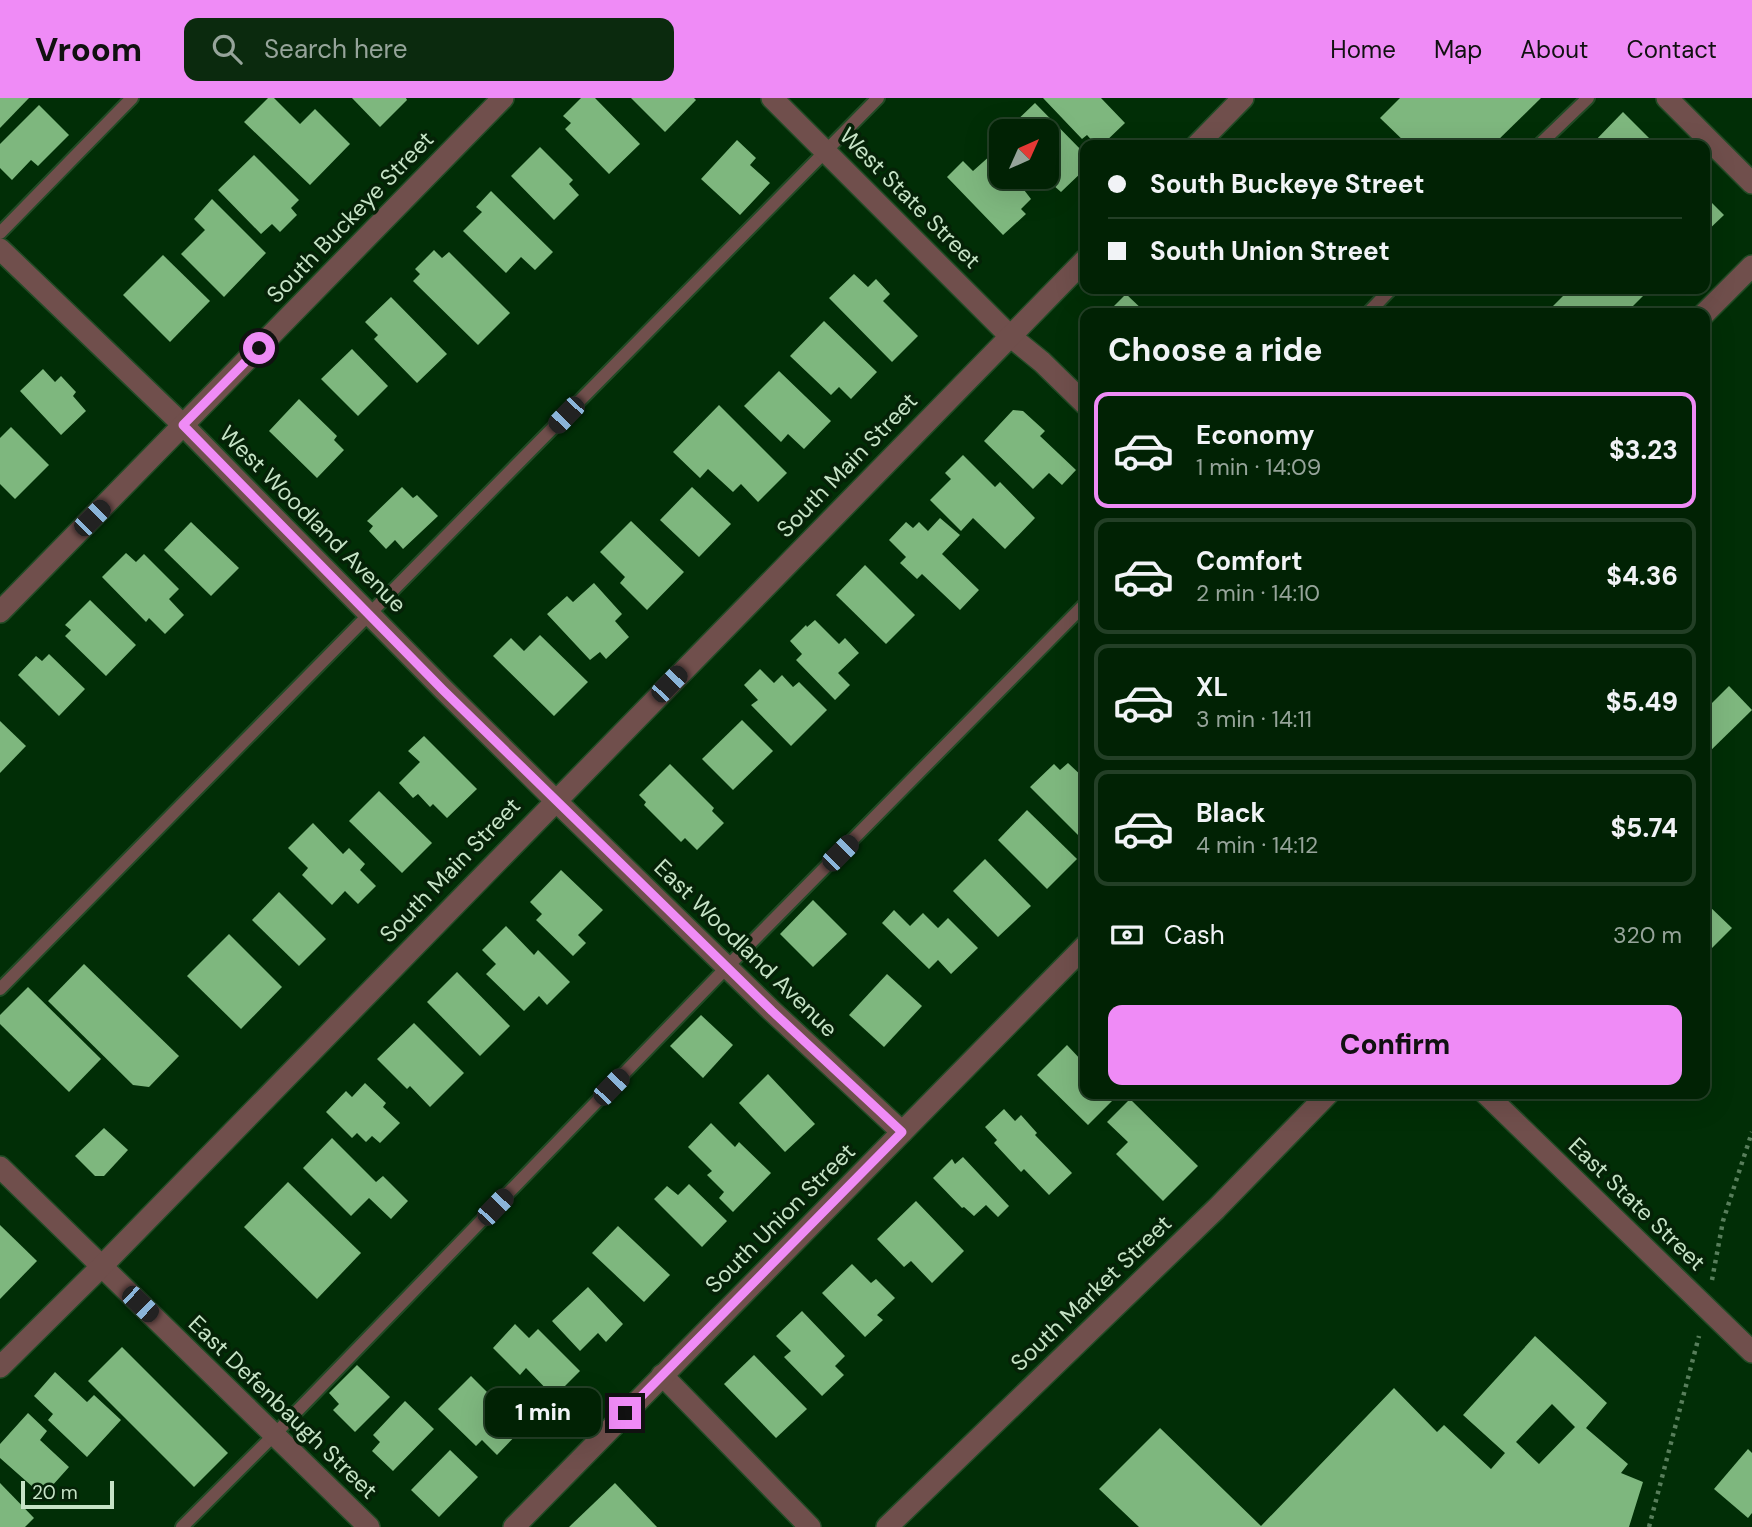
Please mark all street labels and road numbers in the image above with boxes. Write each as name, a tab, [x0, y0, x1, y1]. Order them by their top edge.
street label: West State Street	[833, 121, 987, 275]
street label: South Buckeye Street	[260, 125, 440, 309]
street label: South Main Street	[770, 386, 924, 544]
street label: West Woodland Avenue	[213, 419, 413, 619]
street label: South Main Street	[373, 791, 527, 949]
street label: East Woodland Avenue	[648, 852, 844, 1044]
street label: East State Street	[1562, 1131, 1712, 1277]
street label: South Union Street	[699, 1137, 861, 1299]
street label: South Market Street	[1004, 1208, 1178, 1378]
street label: East Defenbaugh Street	[182, 1309, 384, 1505]

